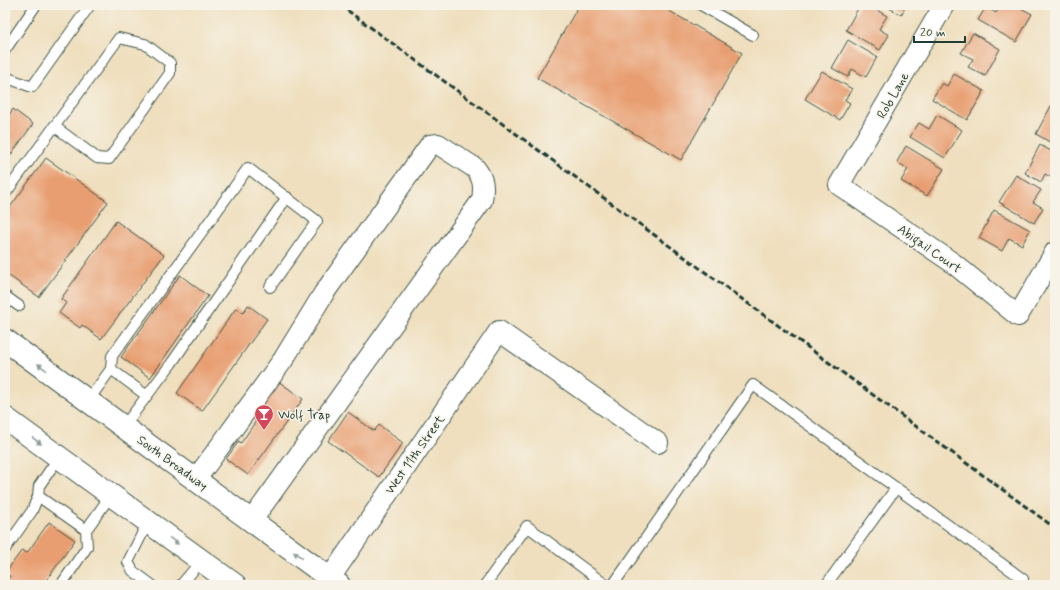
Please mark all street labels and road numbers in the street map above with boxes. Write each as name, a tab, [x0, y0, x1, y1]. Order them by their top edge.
street label: Rob Lane	[873, 70, 913, 122]
street label: Abigail Court	[893, 221, 965, 279]
street label: West 11th Street	[382, 412, 449, 498]
street label: South Broadway	[133, 432, 211, 495]

